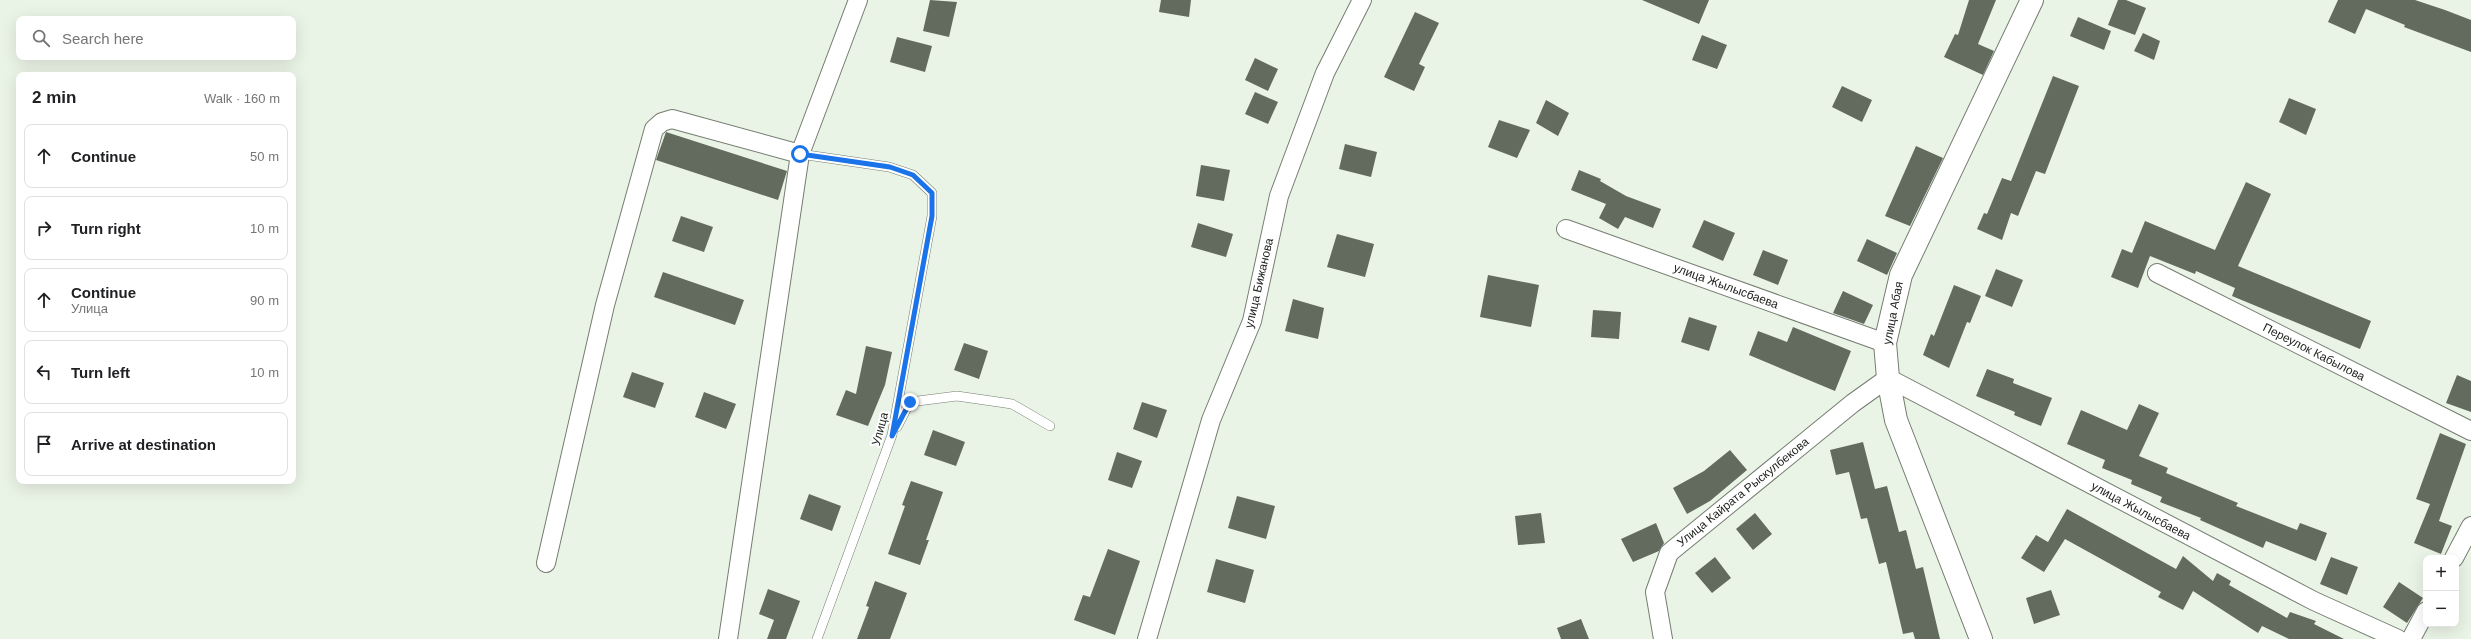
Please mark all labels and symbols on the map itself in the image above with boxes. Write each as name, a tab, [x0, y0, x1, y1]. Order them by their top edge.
route start	[791, 145, 809, 163]
street label: улица Бижанова	[1242, 236, 1276, 329]
street label: улица Жылысбаева	[1672, 261, 1781, 312]
street label: улица Абая	[1880, 280, 1906, 346]
street label: Переулок Кабылова	[2261, 320, 2368, 384]
route end	[901, 393, 919, 411]
street label: Улица	[869, 410, 891, 447]
street label: Улица Кайрата Рыскулбекова	[1674, 434, 1812, 549]
street label: улица Жылысбаева	[2089, 479, 2193, 543]

